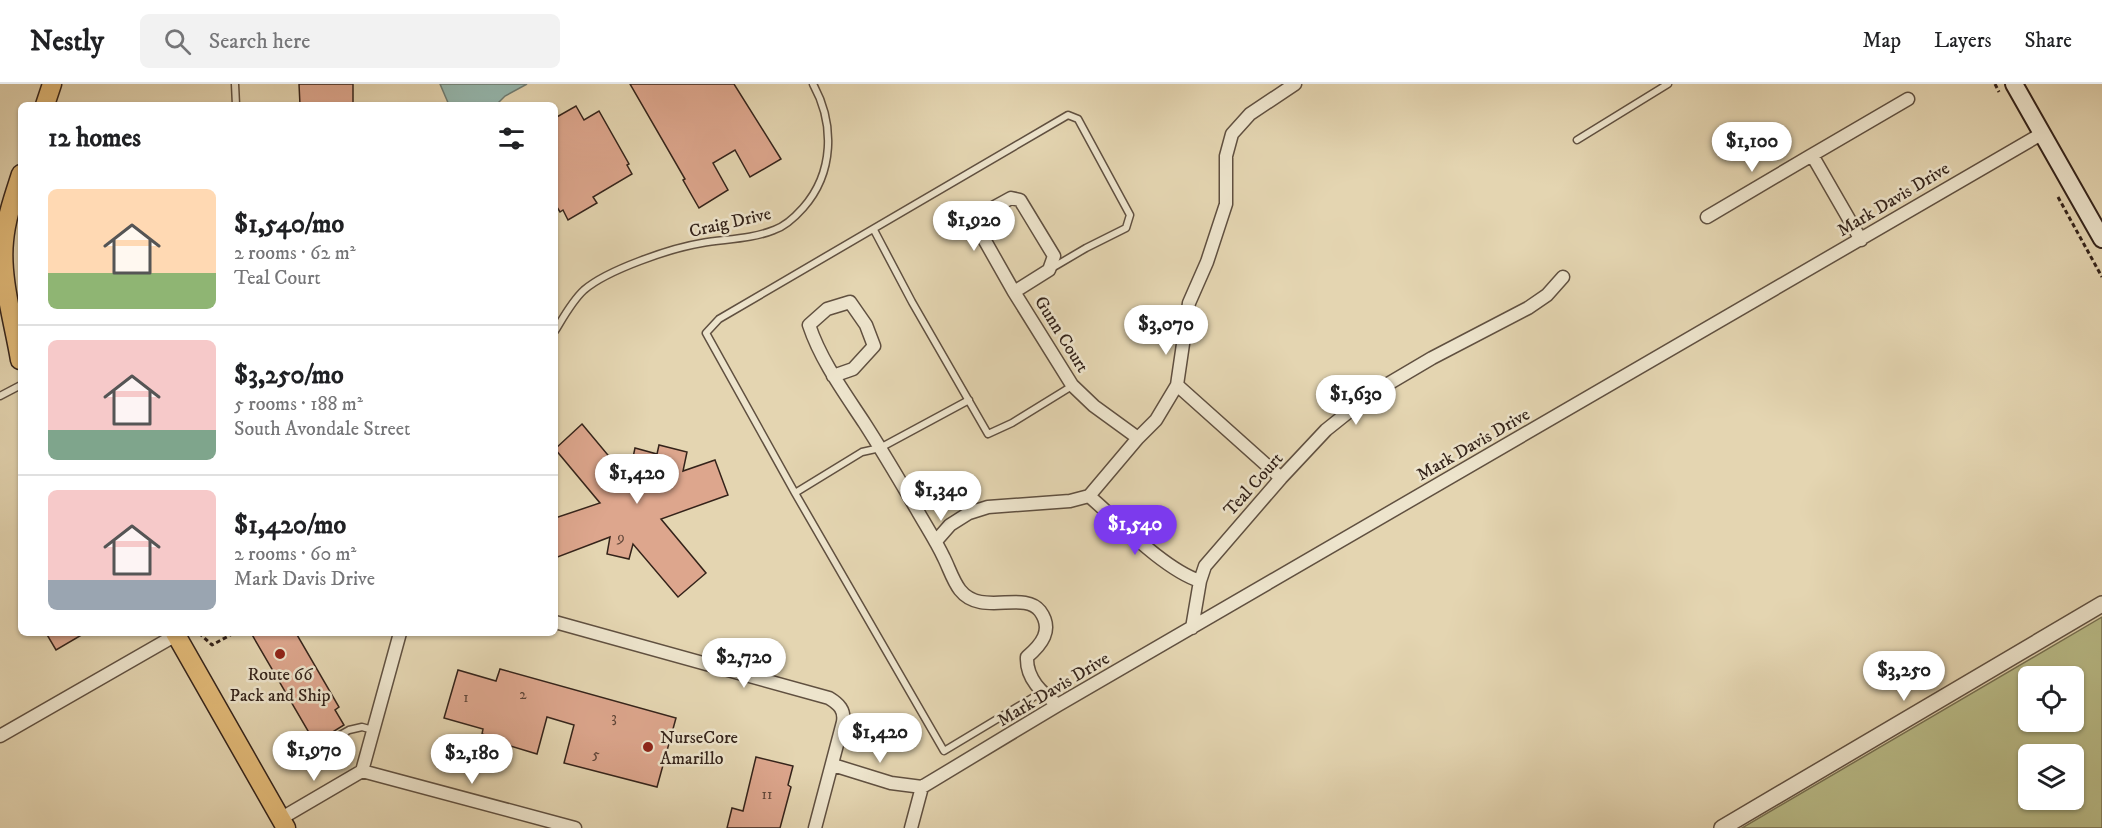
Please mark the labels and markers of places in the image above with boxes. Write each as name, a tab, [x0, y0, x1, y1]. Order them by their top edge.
pin: $1,100	[1703, 122, 1801, 173]
pin: $1,920	[925, 201, 1023, 252]
pin: $3,070	[1117, 305, 1215, 356]
pin: $1,630	[1307, 375, 1405, 426]
pin: $1,420	[588, 454, 686, 505]
pin: $1,340	[892, 471, 990, 522]
pin: $1,540	[1086, 505, 1184, 556]
pin: $2,720	[695, 638, 793, 689]
marker: Route 66 Pack and Ship	[273, 647, 287, 661]
pin: $3,250	[1855, 651, 1953, 702]
place label: Route 66 Pack and Ship	[229, 664, 331, 707]
pin: $1,420	[831, 713, 929, 764]
place label: NurseCore Amarillo	[660, 727, 738, 770]
pin: $1,970	[265, 731, 363, 782]
pin: $2,180	[423, 734, 521, 785]
marker: NurseCore Amarillo	[641, 740, 655, 754]

